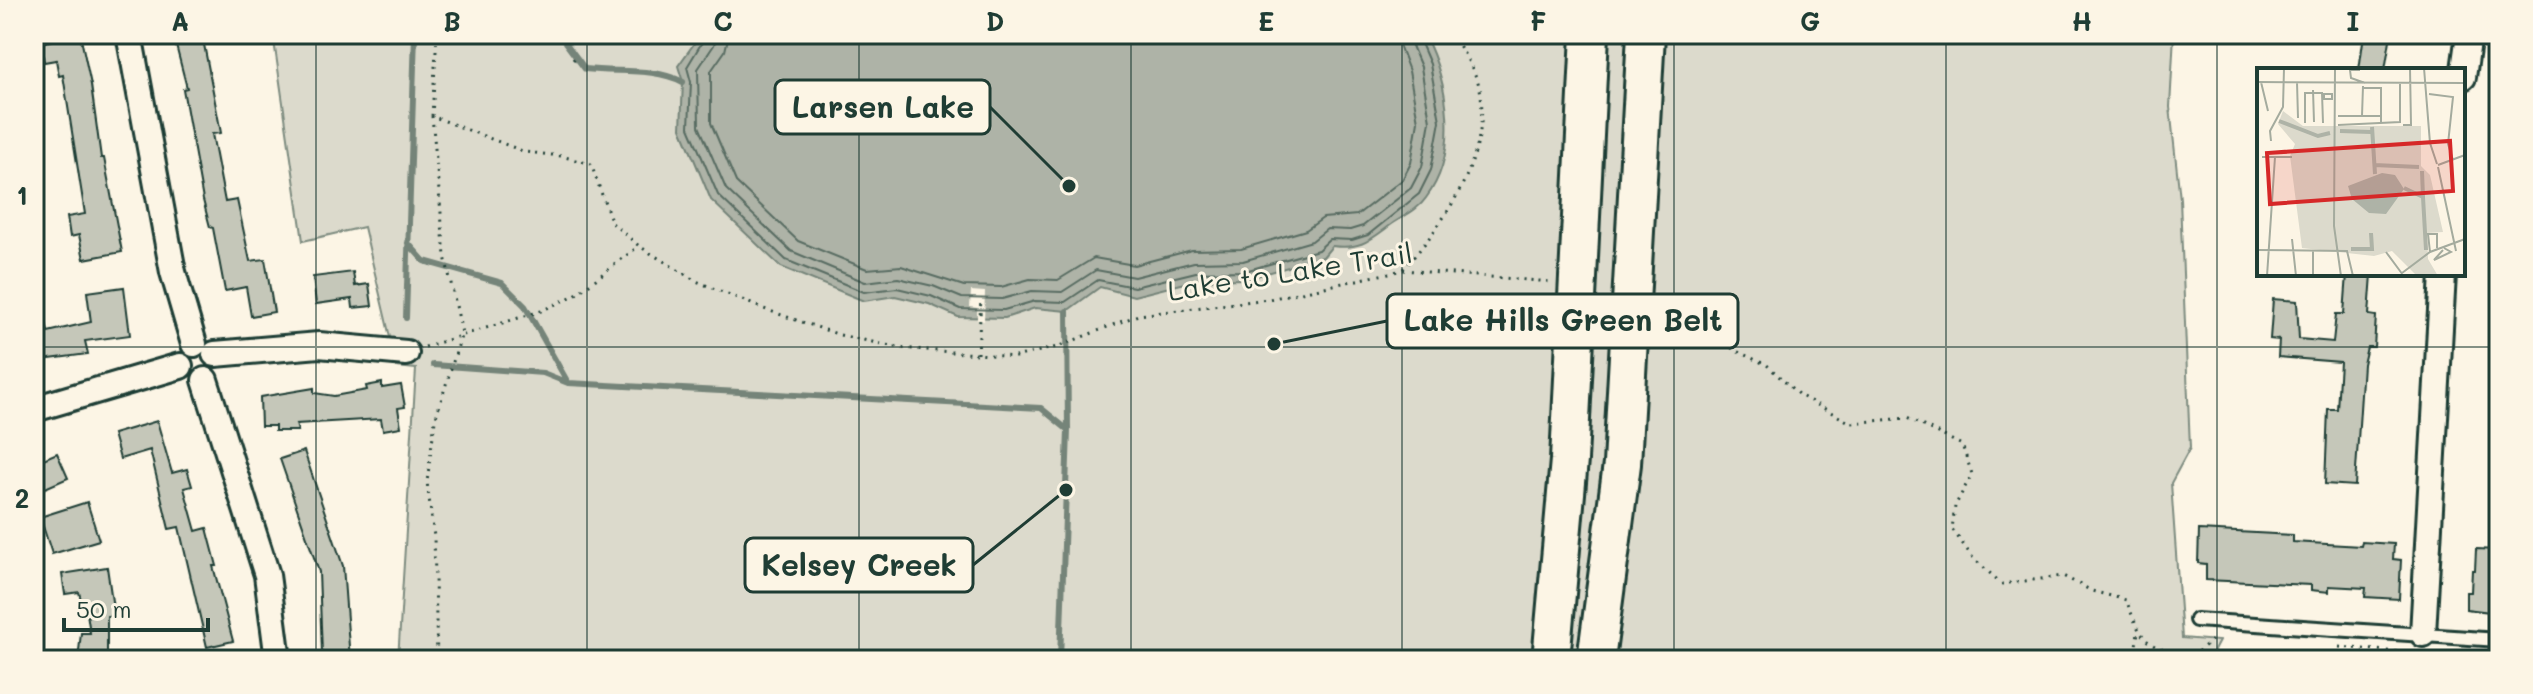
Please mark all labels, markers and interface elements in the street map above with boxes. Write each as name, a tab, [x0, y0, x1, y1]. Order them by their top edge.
text: A	[171, 4, 189, 38]
text: B	[443, 4, 461, 38]
text: C	[713, 4, 733, 38]
text: D	[986, 4, 1004, 38]
text: E	[1258, 4, 1274, 38]
text: F	[1530, 4, 1546, 38]
text: G	[1800, 4, 1820, 38]
text: H	[2072, 4, 2092, 38]
text: I	[2346, 4, 2360, 38]
inset map	[2257, 68, 2465, 276]
callout: Larsen Lake	[775, 80, 990, 134]
text: Larsen Lake	[792, 86, 974, 126]
text: 1	[16, 178, 28, 212]
street label: Lake to Lake Trail	[1165, 234, 1415, 308]
callout: Lake Hills Green Belt	[1387, 294, 1738, 348]
text: Lake Hills Green Belt	[1403, 299, 1723, 339]
text: 2	[15, 481, 29, 515]
callout: Kelsey Creek	[745, 538, 973, 592]
text: Kelsey Creek	[761, 544, 957, 584]
scale bar	[64, 582, 208, 632]
text: 50 m	[76, 593, 132, 624]

